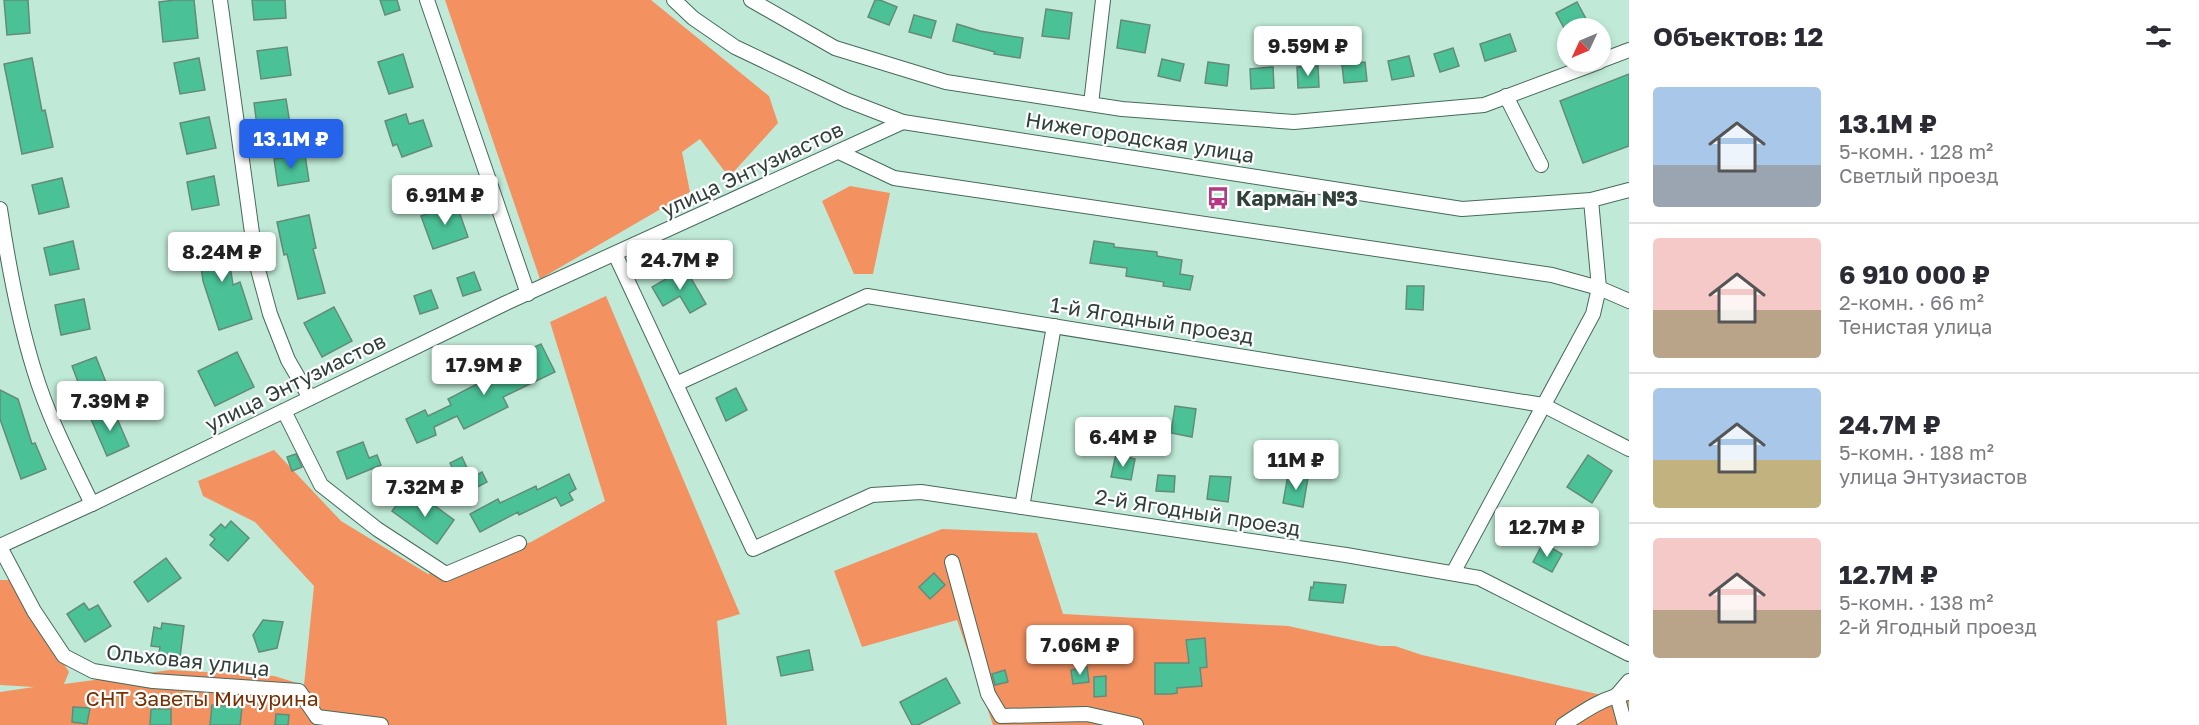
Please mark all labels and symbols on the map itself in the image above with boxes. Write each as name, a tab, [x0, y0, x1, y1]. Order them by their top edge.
north arrow	[1557, 18, 1611, 72]
pin: 9.59M ₽	[1253, 26, 1363, 77]
street label: Нижегородская улица	[1024, 106, 1256, 168]
street label: улица Энтузиастов	[657, 115, 847, 223]
pin: 13.1M ₽	[236, 119, 346, 170]
pin: 6.91M ₽	[390, 175, 500, 226]
bus stop icon: Карман №3	[1205, 185, 1231, 211]
place label: Карман №3	[1236, 185, 1358, 211]
pin: 8.24M ₽	[167, 232, 277, 283]
pin: 24.7M ₽	[625, 240, 735, 291]
street label: 1-й Ягодный проезд	[1049, 291, 1256, 349]
street label: улица Энтузиастов	[200, 327, 390, 437]
pin: 17.9M ₽	[429, 345, 539, 396]
pin: 7.39M ₽	[55, 381, 165, 432]
pin: 6.4M ₽	[1074, 417, 1172, 468]
pin: 11M ₽	[1254, 440, 1338, 491]
pin: 7.32M ₽	[370, 467, 480, 518]
street label: 2-й Ягодный проезд	[1094, 483, 1303, 541]
pin: 12.7M ₽	[1492, 507, 1602, 558]
pin: 7.06M ₽	[1025, 625, 1135, 676]
street label: Ольховая улица	[105, 638, 271, 682]
park label: СНТ Заветы Мичурина	[85, 685, 319, 711]

